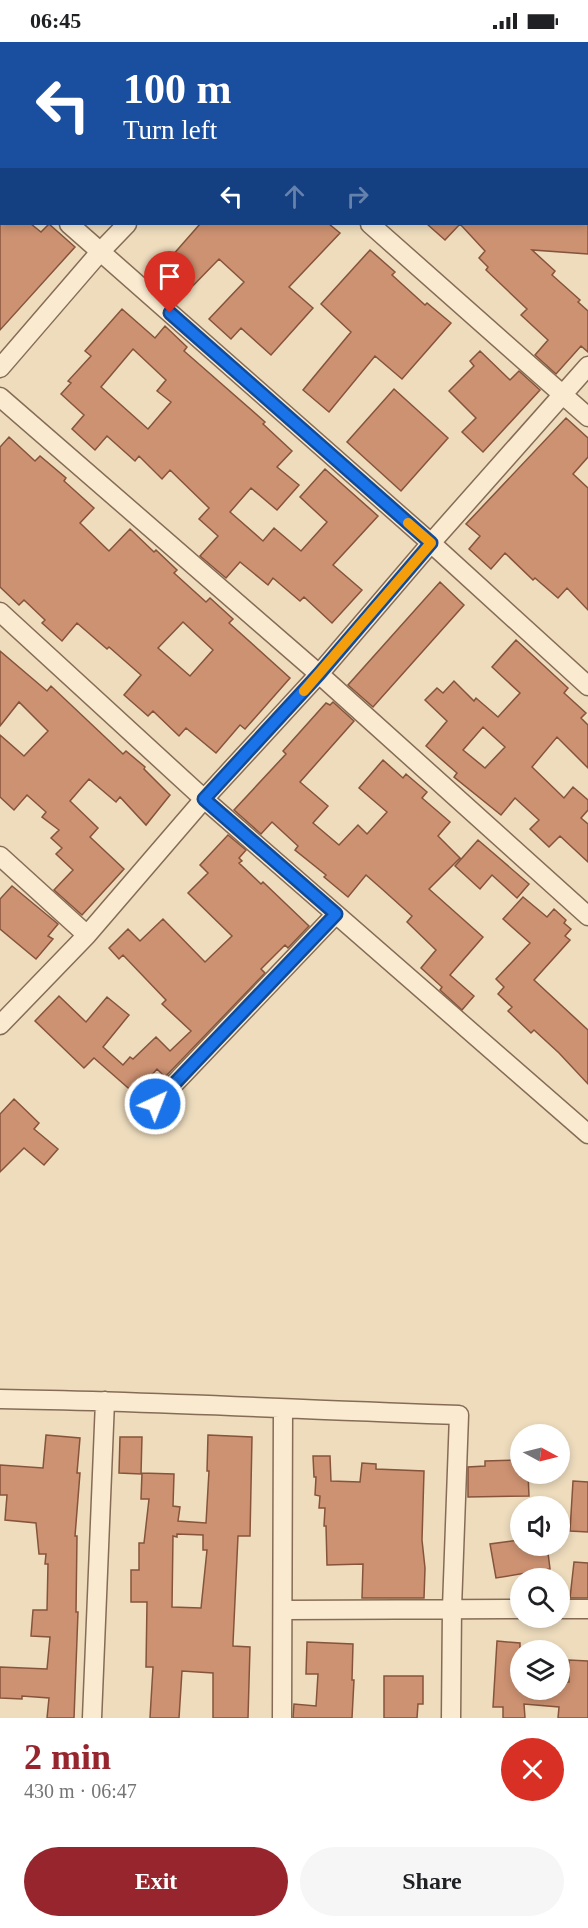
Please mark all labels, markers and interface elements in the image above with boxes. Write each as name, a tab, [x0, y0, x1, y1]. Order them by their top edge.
text: 06:45	[30, 8, 81, 33]
icon: left	[24, 66, 102, 144]
text: 100 m	[123, 66, 232, 112]
text: Turn left	[123, 115, 217, 145]
icon: left	[215, 180, 248, 213]
icon: ahead	[278, 180, 311, 213]
icon: right	[341, 180, 374, 213]
pin	[144, 251, 195, 313]
icon: arrive	[153, 260, 186, 293]
position arrow	[123, 1072, 187, 1136]
north arrow	[510, 1424, 570, 1484]
map controls	[510, 1424, 570, 1700]
button: sound	[510, 1496, 570, 1556]
button: search	[510, 1568, 570, 1628]
button: layers	[510, 1640, 570, 1700]
text: 2 min	[24, 1737, 111, 1777]
button: close	[501, 1738, 564, 1801]
text: 430 m · 06:47	[24, 1780, 137, 1802]
button: Exit	[24, 1847, 288, 1916]
button: Share	[300, 1847, 564, 1916]

